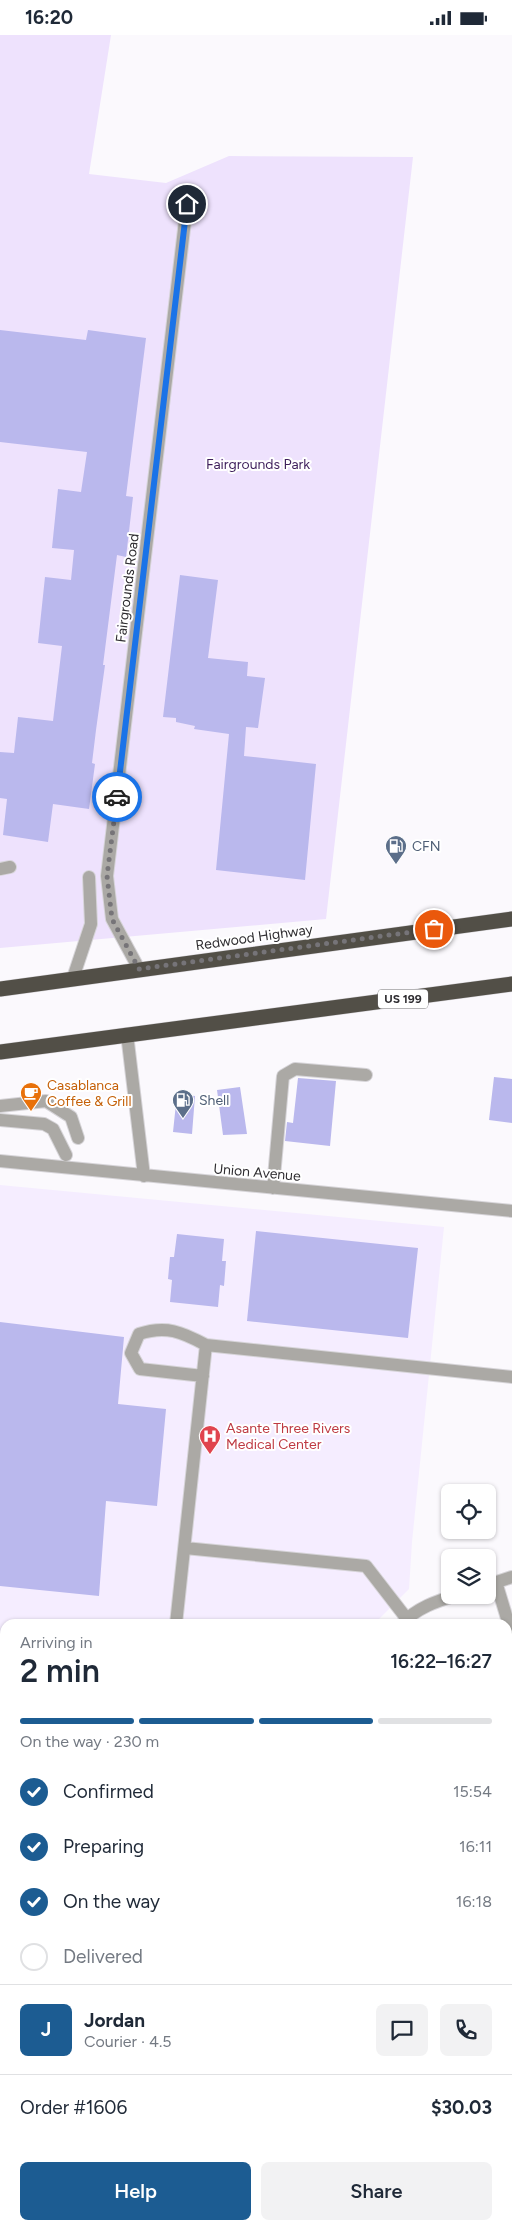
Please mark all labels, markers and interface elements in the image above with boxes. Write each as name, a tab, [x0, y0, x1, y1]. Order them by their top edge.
text: 16:20	[25, 6, 73, 29]
pin	[166, 183, 208, 225]
icon: home	[173, 190, 201, 218]
park label: Fairgrounds Park	[206, 456, 310, 473]
street label: Fairgrounds Road	[112, 533, 143, 644]
courier	[92, 772, 142, 822]
icon: car	[103, 783, 131, 811]
fuel station icon: CFN	[384, 834, 408, 865]
place label: CFN	[412, 838, 441, 855]
pin	[413, 908, 455, 950]
icon: bag	[420, 915, 448, 943]
street label: Redwood Highway	[194, 921, 314, 954]
road number: US 199	[378, 989, 428, 1009]
place label: Casablanca Coffee & Grill	[47, 1077, 132, 1110]
cafe icon: Casablanca Coffee & Grill	[19, 1081, 43, 1112]
fuel station icon: Shell	[171, 1088, 195, 1119]
place label: Shell	[199, 1092, 229, 1109]
street label: Union Avenue	[213, 1160, 302, 1185]
place label: Asante Three Rivers Medical Center	[226, 1420, 350, 1453]
hospital icon: Asante Three Rivers Medical Center	[198, 1424, 222, 1455]
map controls	[441, 1484, 496, 1604]
button: locate	[441, 1484, 496, 1539]
button: layers	[441, 1549, 496, 1604]
text: Arriving in	[20, 1633, 92, 1652]
text: 16:22–16:27	[390, 1650, 492, 1673]
text: 2 min	[20, 1652, 100, 1690]
text: On the way · 230 m	[20, 1732, 159, 1751]
icon: check	[20, 1778, 48, 1806]
text: Confirmed	[63, 1780, 154, 1803]
text: 15:54	[453, 1782, 492, 1801]
icon: check	[20, 1833, 48, 1861]
text: Preparing	[63, 1835, 144, 1858]
text: 16:11	[459, 1837, 492, 1856]
icon: check	[20, 1888, 48, 1916]
text: On the way	[63, 1890, 160, 1913]
text: 16:18	[456, 1892, 492, 1911]
text: Delivered	[63, 1945, 143, 1968]
button: chat	[376, 2004, 428, 2056]
button: phone	[440, 2004, 492, 2056]
text: Jordan	[84, 2009, 145, 2032]
text: J	[41, 2018, 51, 2041]
text: Courier · 4.5	[84, 2032, 171, 2051]
text: Order #1606	[20, 2096, 127, 2119]
text: $30.03	[431, 2096, 492, 2119]
button: Help	[20, 2162, 251, 2220]
button: Share	[261, 2162, 492, 2220]

